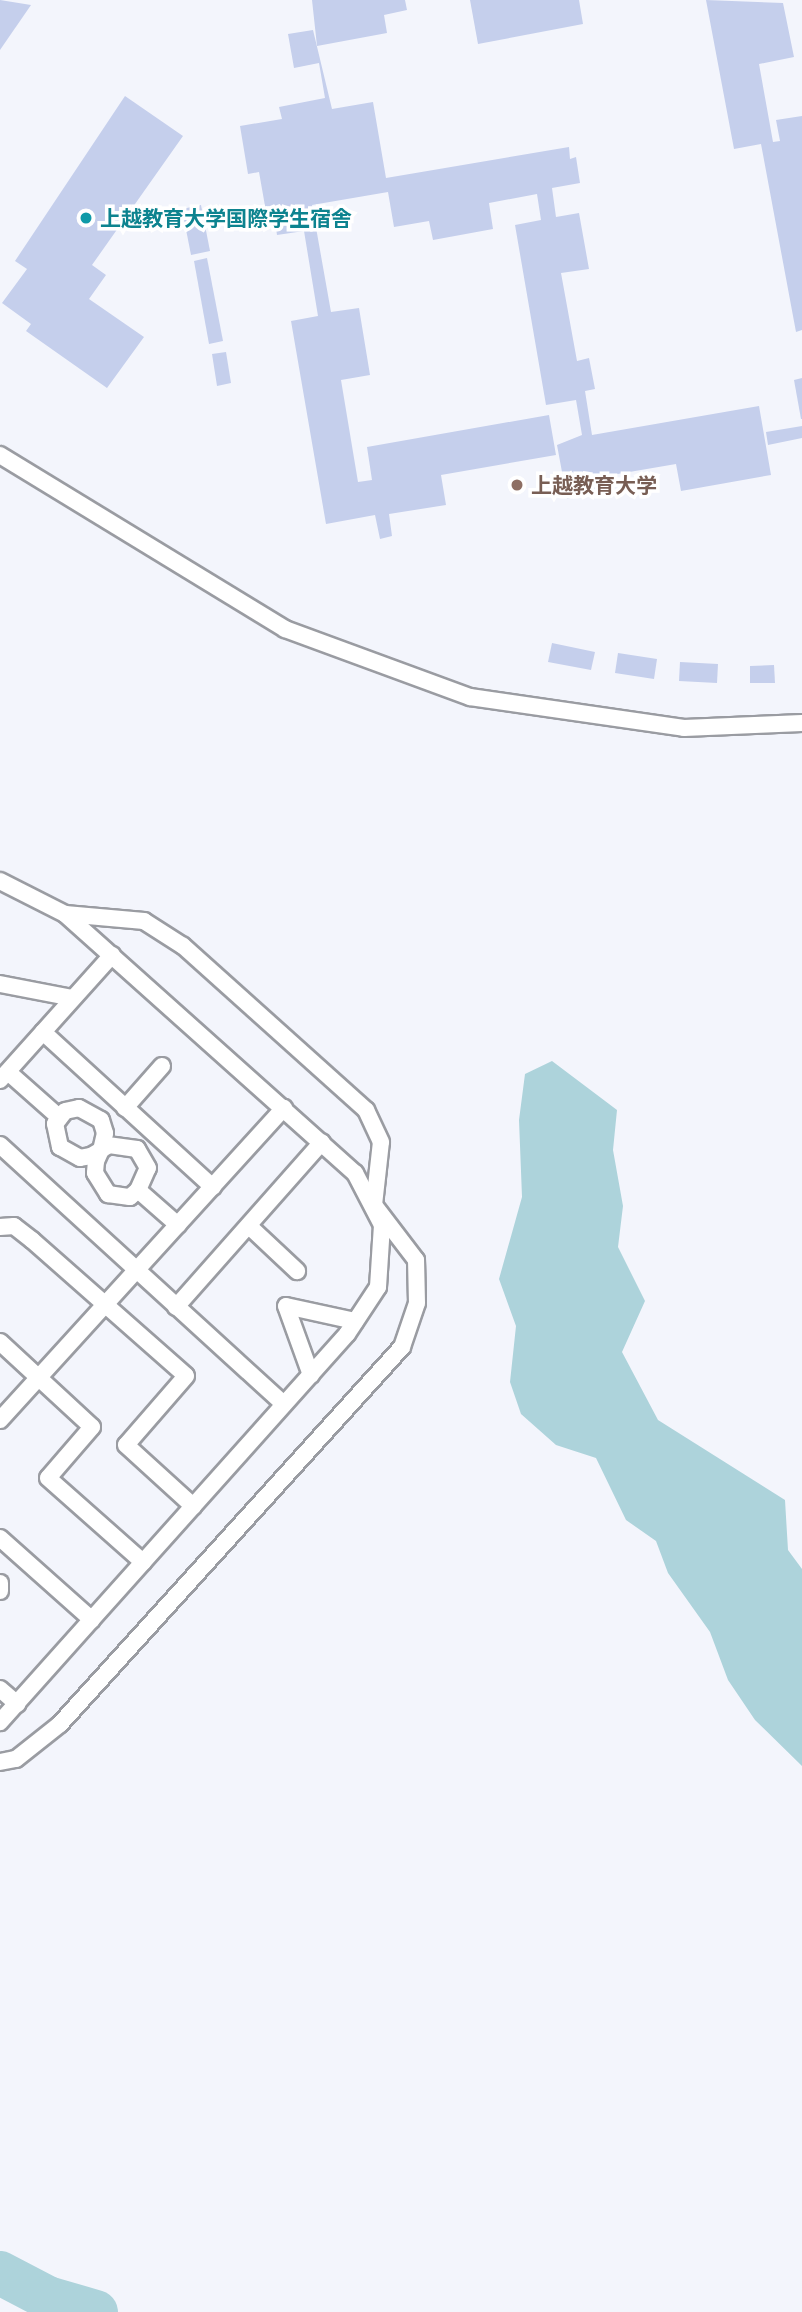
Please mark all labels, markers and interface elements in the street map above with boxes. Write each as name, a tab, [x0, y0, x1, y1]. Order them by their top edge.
place label: 上越教育大学国際学生宿舎	[100, 205, 352, 231]
marker: 上越教育大学国際学生宿舎	[78, 210, 94, 226]
place label: 上越教育大学	[531, 472, 657, 498]
marker: 上越教育大学	[509, 477, 525, 493]

